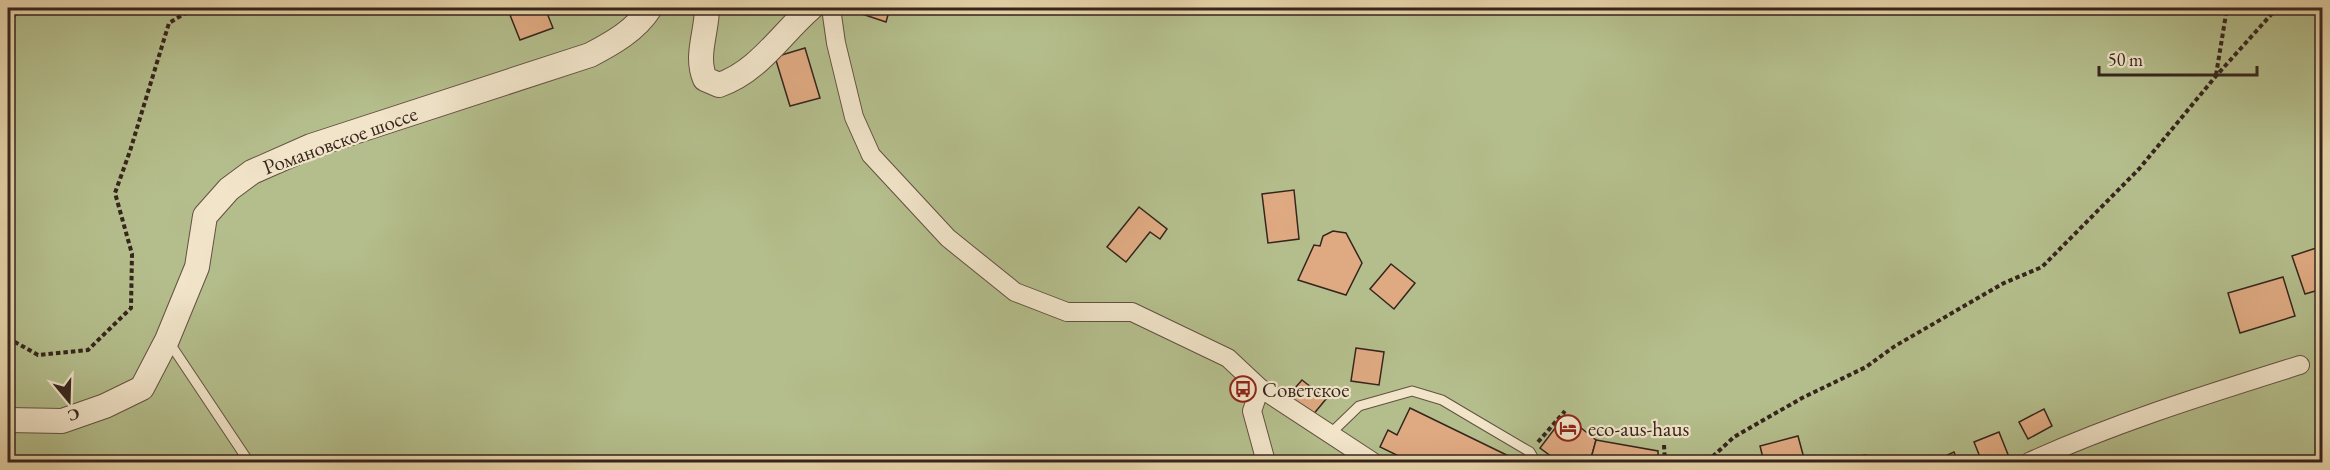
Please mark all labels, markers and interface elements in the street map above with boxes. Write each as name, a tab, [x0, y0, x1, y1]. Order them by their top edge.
scale bar	[2099, 39, 2256, 77]
text: 50 m	[2108, 48, 2143, 71]
street label: Романовское шоссе	[259, 100, 421, 180]
north arrow	[39, 371, 99, 431]
bus stop icon: Советское	[1228, 374, 1258, 404]
place label: Советское	[1262, 376, 1349, 403]
text: С	[65, 403, 83, 426]
hotel icon: eco-aus-haus	[1553, 413, 1583, 443]
place label: eco-aus-haus	[1588, 415, 1689, 442]

